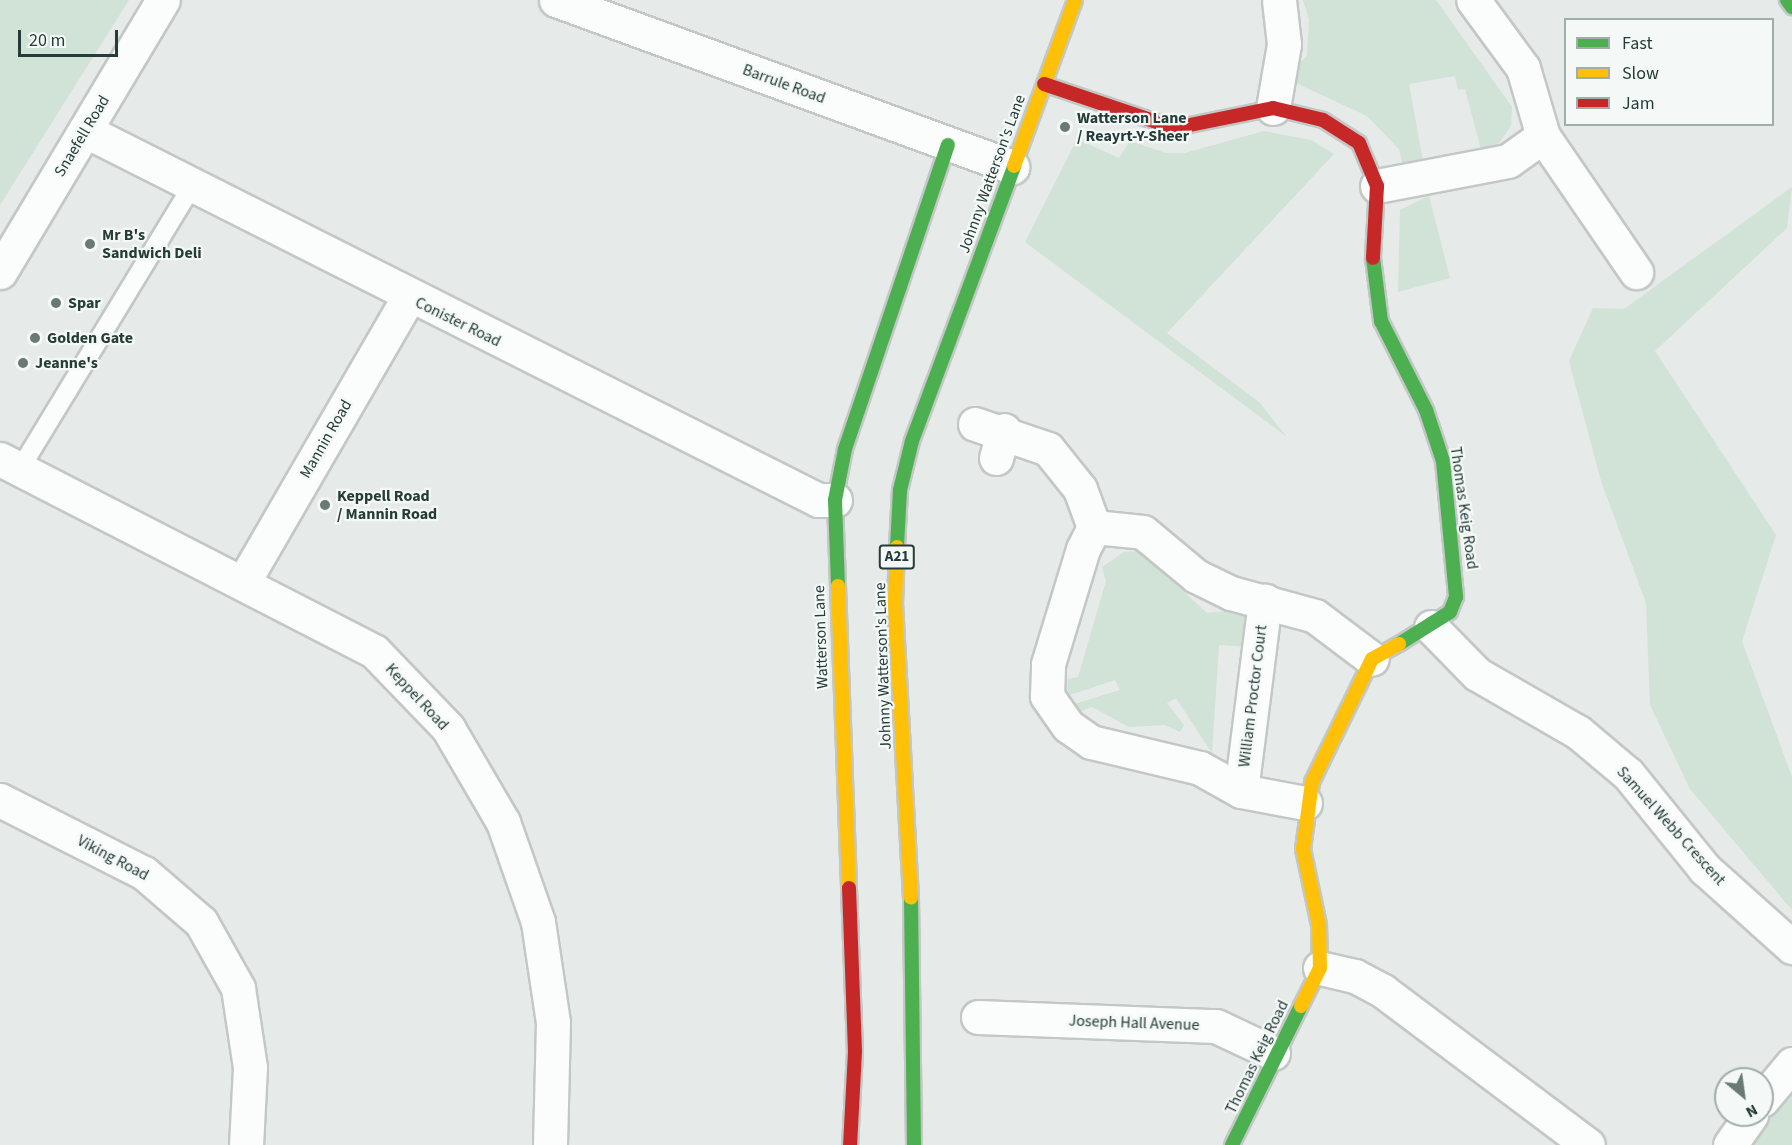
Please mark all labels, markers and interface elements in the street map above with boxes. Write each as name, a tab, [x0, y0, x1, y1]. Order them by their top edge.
scale bar	[21, 18, 122, 56]
legend	[1564, 18, 1774, 126]
text: 20 m	[29, 28, 65, 53]
text: Fast	[1622, 31, 1653, 56]
street label: Barrule Road	[740, 60, 828, 108]
text: Slow	[1622, 61, 1659, 86]
text: Jam	[1622, 91, 1655, 116]
street label: Snaefell Road	[50, 92, 114, 180]
street label: Johnny Watterson's Lane	[954, 92, 1030, 256]
place label: Watterson Lane / Reayrt-Y-Sheer	[1077, 108, 1189, 146]
marker: Watterson Lane / Reayrt-Y-Sheer	[1058, 120, 1072, 134]
place label: Mr B's Sandwich Deli	[102, 225, 202, 263]
marker: Mr B's Sandwich Deli	[83, 237, 97, 251]
place label: Spar	[68, 293, 101, 313]
street label: Conister Road	[412, 293, 504, 351]
marker: Spar	[49, 296, 63, 310]
place label: Golden Gate	[47, 328, 133, 348]
marker: Golden Gate	[28, 331, 42, 345]
place label: Jeanne's	[35, 353, 98, 373]
marker: Jeanne's	[16, 356, 30, 370]
street label: Mannin Road	[296, 396, 356, 482]
street label: Thomas Keig Road	[1446, 445, 1482, 571]
place label: Keppell Road / Mannin Road	[337, 486, 437, 524]
marker: Keppell Road / Mannin Road	[318, 498, 332, 512]
road number: A21	[878, 545, 916, 569]
street label: Johnny Watterson's Lane	[870, 582, 896, 750]
street label: Watterson Lane	[810, 585, 832, 689]
street label: William Proctor Court	[1235, 624, 1271, 768]
street label: Keppel Road	[381, 660, 453, 734]
street label: Samuel Webb Crescent	[1613, 763, 1729, 889]
street label: Viking Road	[74, 831, 152, 885]
street label: Thomas Keig Road	[1221, 997, 1293, 1117]
street label: Joseph Hall Avenue	[1068, 1011, 1200, 1035]
north arrow	[1714, 1067, 1774, 1127]
text: N	[1742, 1099, 1762, 1123]

